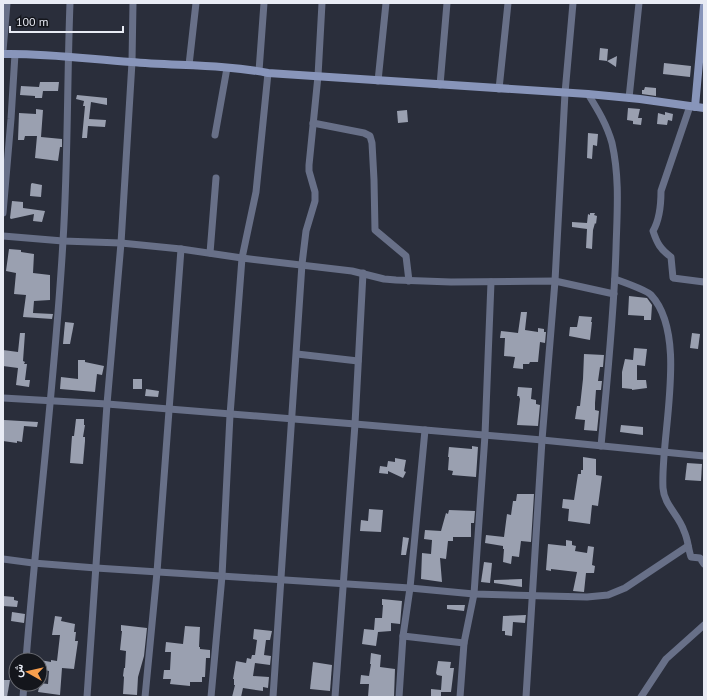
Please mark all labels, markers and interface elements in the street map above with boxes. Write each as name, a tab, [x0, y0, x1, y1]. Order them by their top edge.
scale bar	[10, 8, 123, 34]
text: 100 m	[16, 14, 49, 29]
north arrow	[8, 652, 48, 692]
text: ش	[10, 663, 26, 678]

